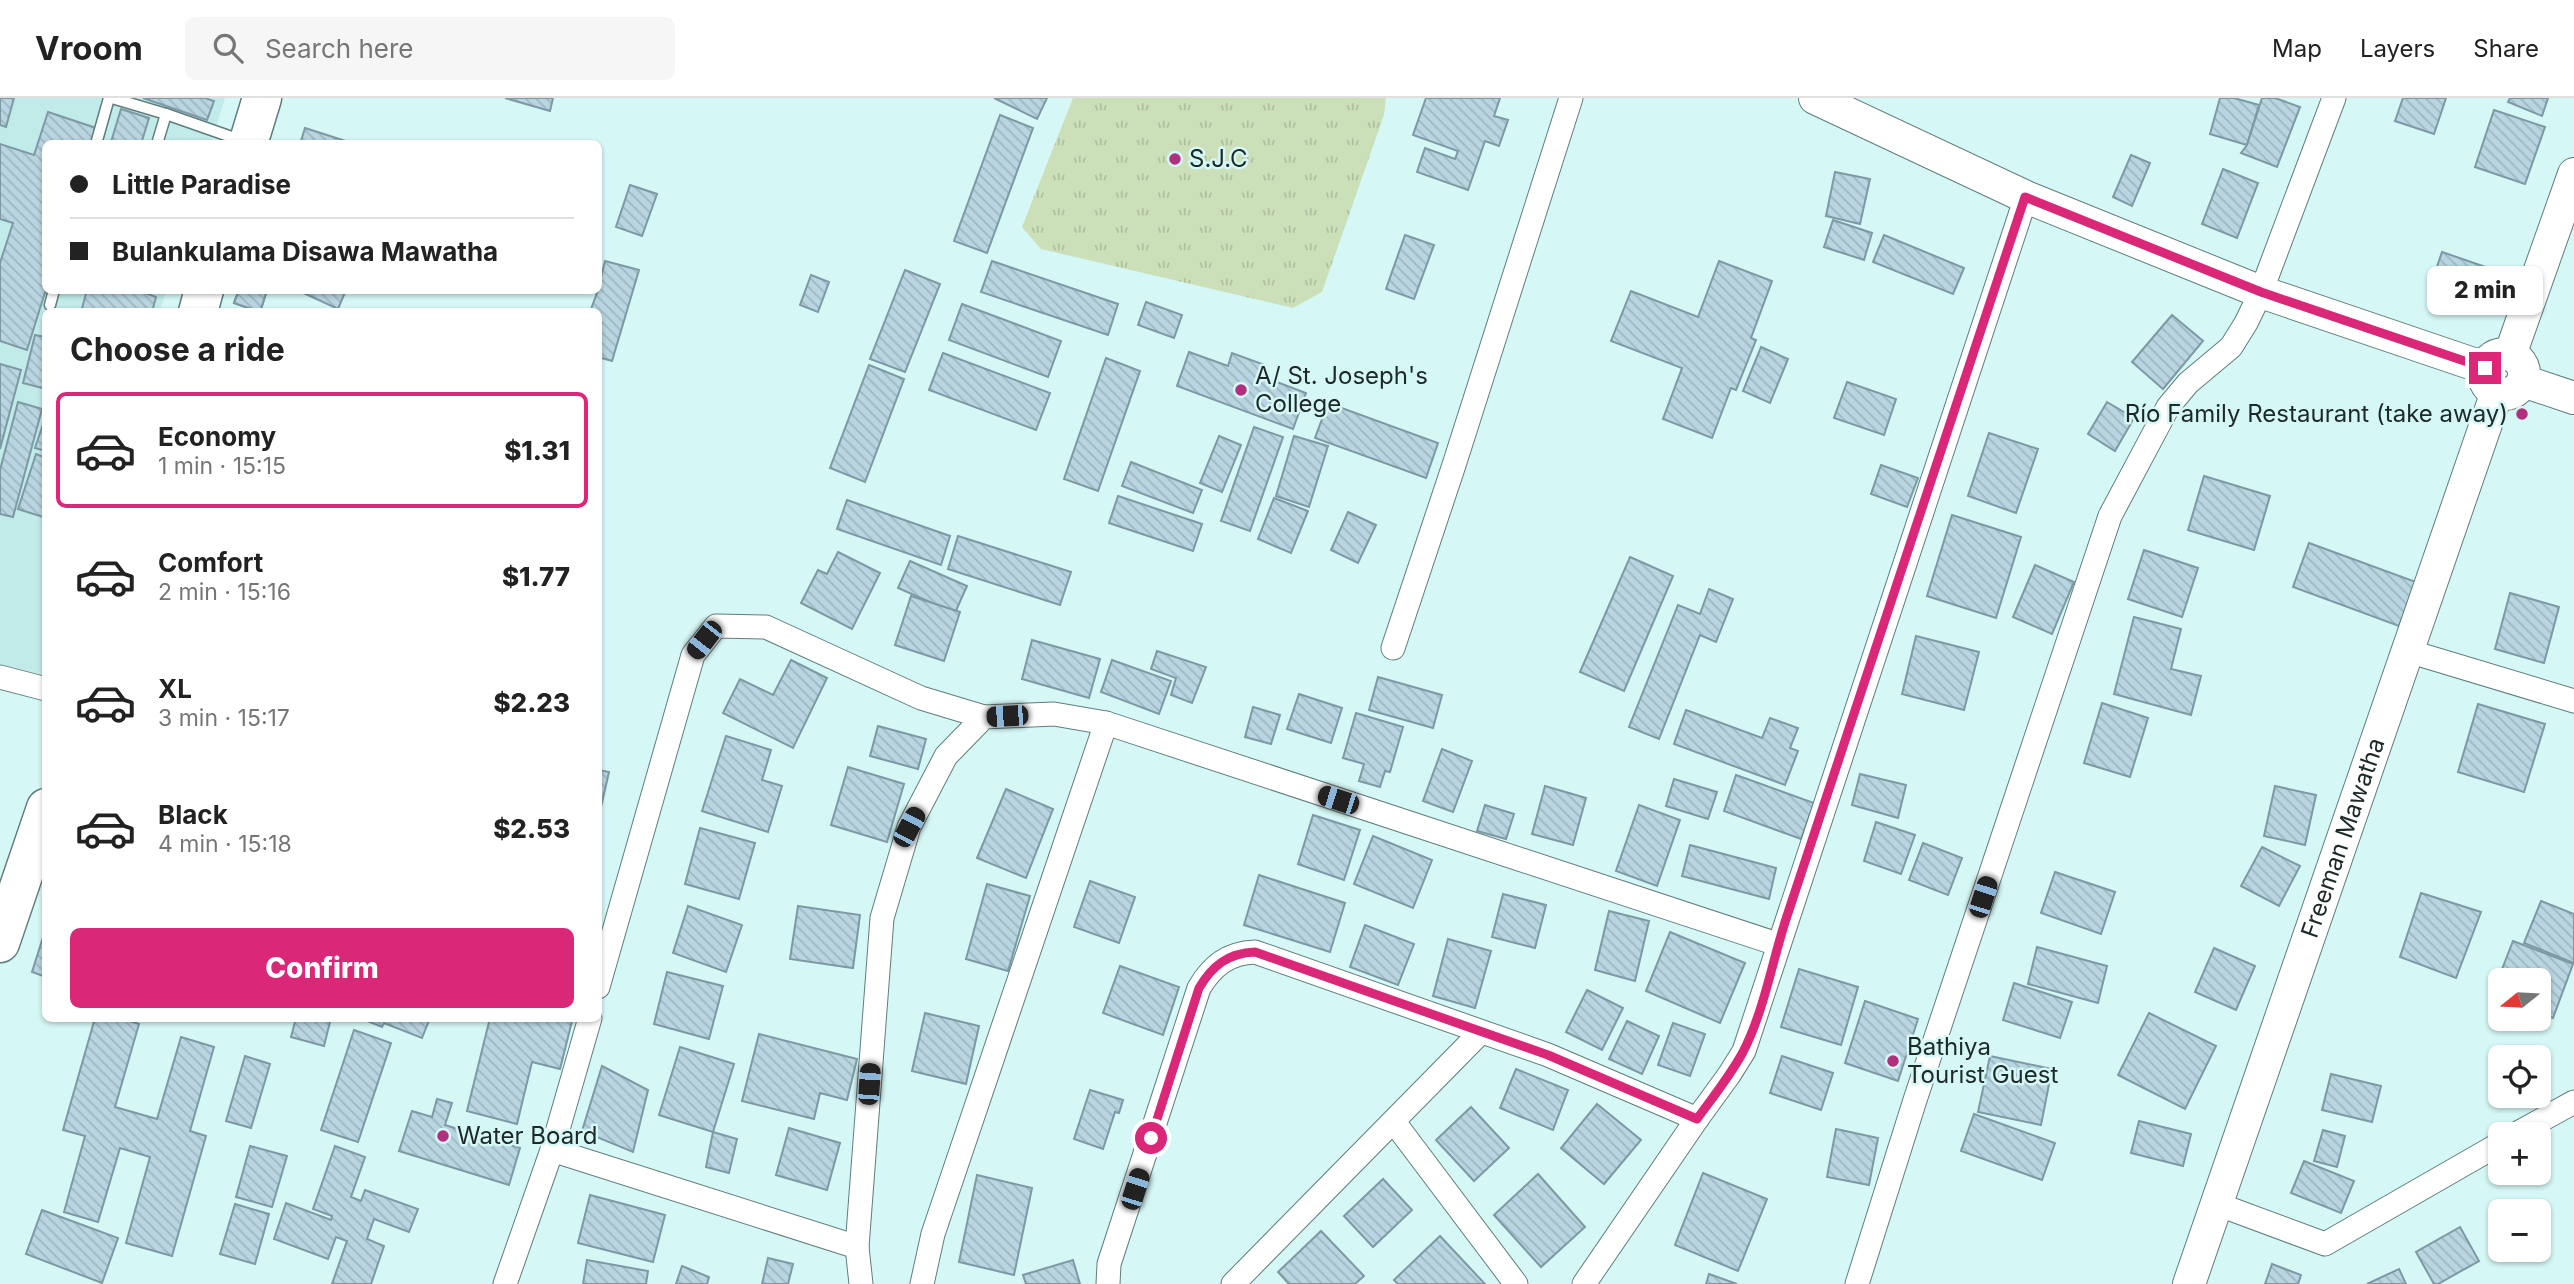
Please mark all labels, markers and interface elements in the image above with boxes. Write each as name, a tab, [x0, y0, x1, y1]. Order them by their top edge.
search box	[185, 17, 675, 80]
text: Vroom	[35, 28, 143, 68]
icon: search	[209, 29, 247, 67]
text: Search here	[265, 33, 414, 64]
text: Map	[2272, 34, 2322, 63]
text: Layers	[2360, 34, 2435, 63]
text: Share	[2473, 34, 2539, 63]
place label: S.J.C	[1189, 144, 1248, 173]
marker: S.J.C	[1167, 151, 1183, 167]
text: Little Paradise	[112, 169, 291, 200]
text: Bulankulama Disawa Mawatha	[112, 236, 498, 267]
callout: 2 min	[2427, 266, 2543, 316]
text: 2 min	[2454, 276, 2516, 304]
text: Choose a ride	[70, 330, 285, 369]
route end	[2469, 352, 2501, 384]
place label: A/ St. Joseph's College	[1255, 361, 1428, 418]
marker: A/ St. Joseph's College	[1233, 382, 1249, 398]
place label: Río Family Restaurant (take away)	[2125, 399, 2508, 428]
marker: Río Family Restaurant (take away)	[2514, 406, 2530, 422]
icon: car	[74, 419, 137, 482]
text: Economy	[158, 421, 276, 452]
text: $1.31	[504, 435, 570, 466]
text: 1 min · 15:15	[158, 452, 286, 480]
icon: car	[74, 545, 137, 608]
text: Comfort	[158, 547, 263, 578]
text: $1.77	[502, 561, 570, 592]
text: 2 min · 15:16	[158, 578, 291, 606]
car	[683, 617, 726, 663]
icon: car	[74, 671, 137, 734]
text: XL	[158, 673, 192, 704]
text: $2.23	[493, 687, 570, 718]
text: 3 min · 15:17	[158, 704, 290, 732]
car	[986, 704, 1029, 728]
street label: Freeman Mawatha	[2295, 734, 2390, 941]
car	[1315, 784, 1362, 816]
icon: car	[74, 797, 137, 860]
text: Black	[158, 799, 228, 830]
car	[890, 804, 929, 850]
text: $2.53	[493, 813, 570, 844]
text: 4 min · 15:18	[158, 830, 292, 858]
car	[1967, 874, 2000, 920]
button: Confirm	[70, 928, 574, 1008]
north arrow	[2488, 968, 2552, 1031]
map controls	[2488, 968, 2551, 1262]
place label: Bathiya Tourist Guest	[1907, 1032, 2058, 1089]
button: locate	[2488, 1045, 2551, 1108]
marker: Bathiya Tourist Guest	[1885, 1053, 1901, 1069]
car	[858, 1062, 881, 1106]
place label: Water Board	[457, 1121, 597, 1150]
route start	[1135, 1122, 1167, 1154]
button: +	[2488, 1122, 2551, 1185]
marker: Water Board	[435, 1128, 451, 1144]
car	[1119, 1166, 1152, 1212]
button: −	[2488, 1199, 2551, 1262]

